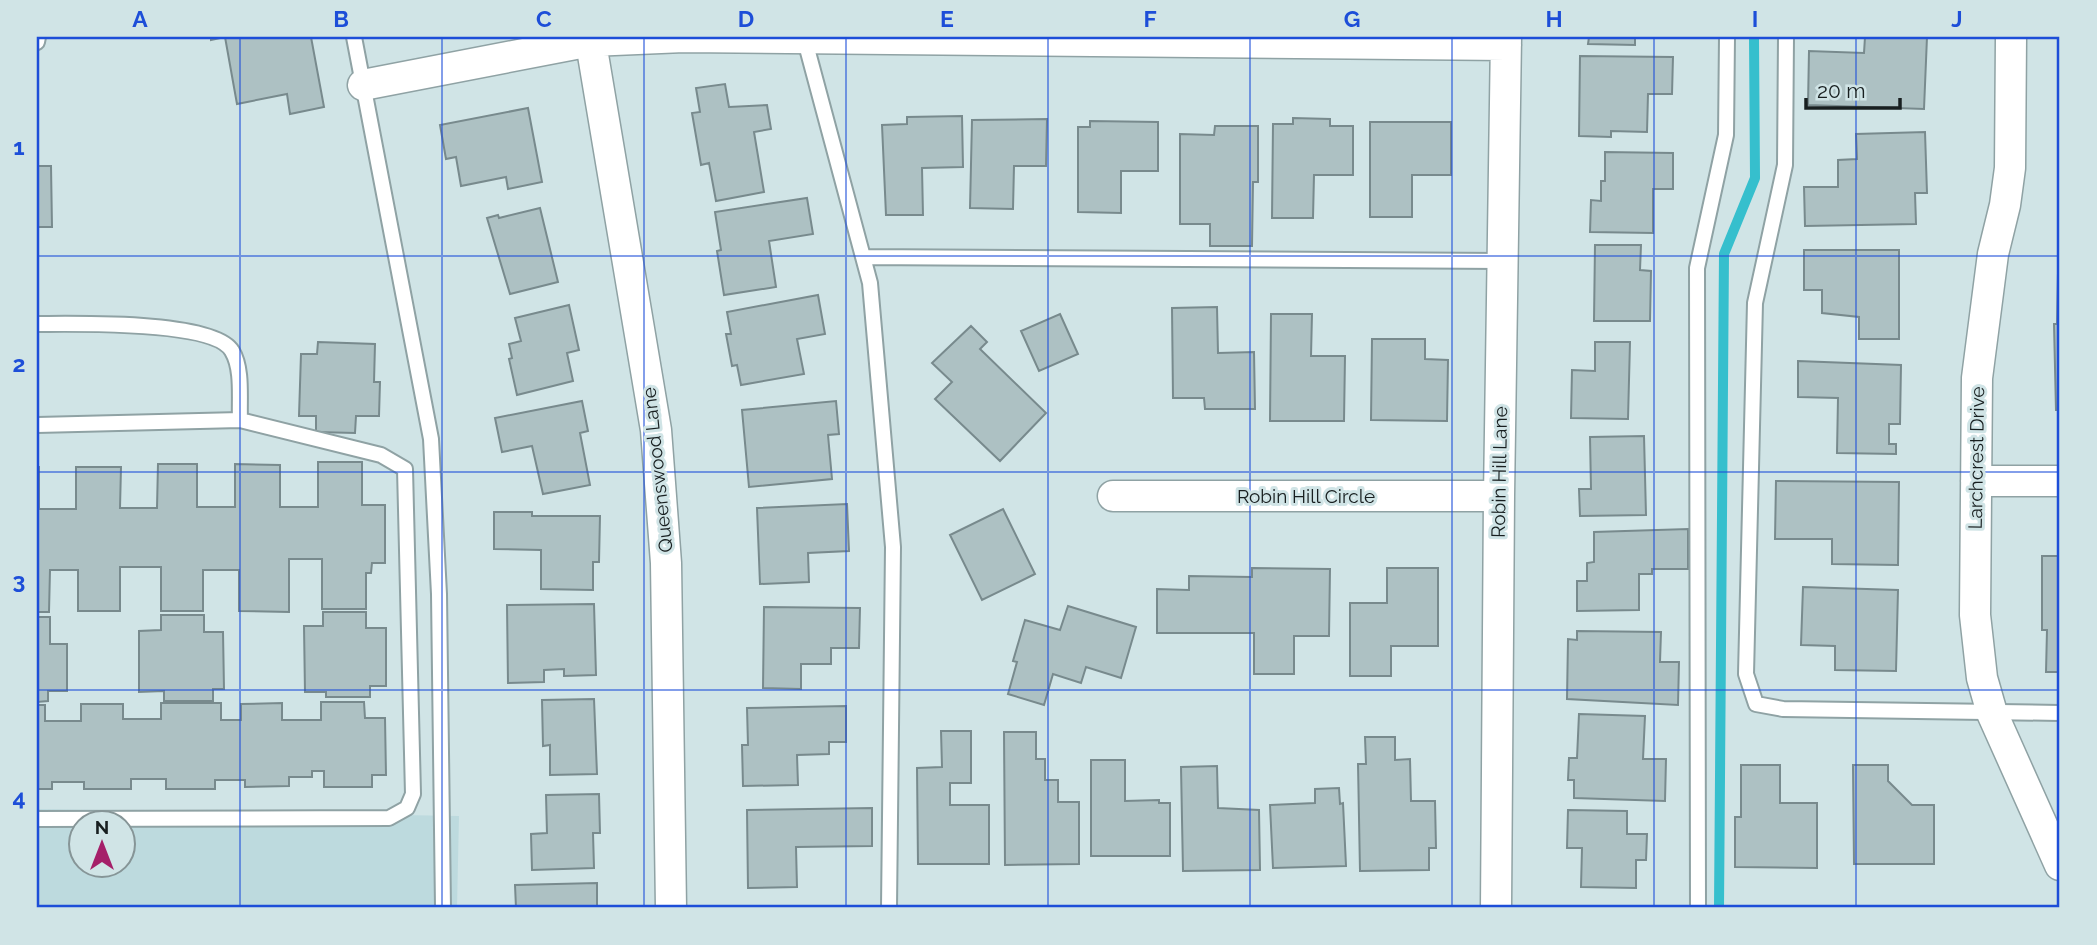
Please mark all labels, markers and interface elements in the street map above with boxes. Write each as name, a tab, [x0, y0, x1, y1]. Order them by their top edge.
text: A	[132, 5, 148, 32]
text: B	[333, 5, 349, 32]
text: C	[536, 5, 552, 32]
text: D	[738, 5, 754, 32]
text: E	[940, 5, 954, 32]
text: F	[1143, 5, 1157, 32]
text: G	[1344, 5, 1360, 32]
text: H	[1545, 5, 1563, 32]
text: I	[1752, 5, 1758, 32]
text: J	[1951, 5, 1963, 32]
scale bar	[1806, 66, 1901, 110]
text: 20 m	[1817, 78, 1865, 103]
text: 1	[13, 133, 25, 160]
text: 2	[13, 350, 25, 377]
street label: Queenswood Lane	[637, 386, 677, 554]
street label: Larchcrest Drive	[1964, 386, 1988, 530]
street label: Robin Hill Lane	[1487, 406, 1511, 538]
street label: Robin Hill Circle	[1237, 485, 1375, 507]
text: 3	[13, 567, 25, 594]
text: 4	[12, 784, 26, 811]
north arrow	[66, 808, 136, 878]
text: N	[95, 816, 109, 838]

